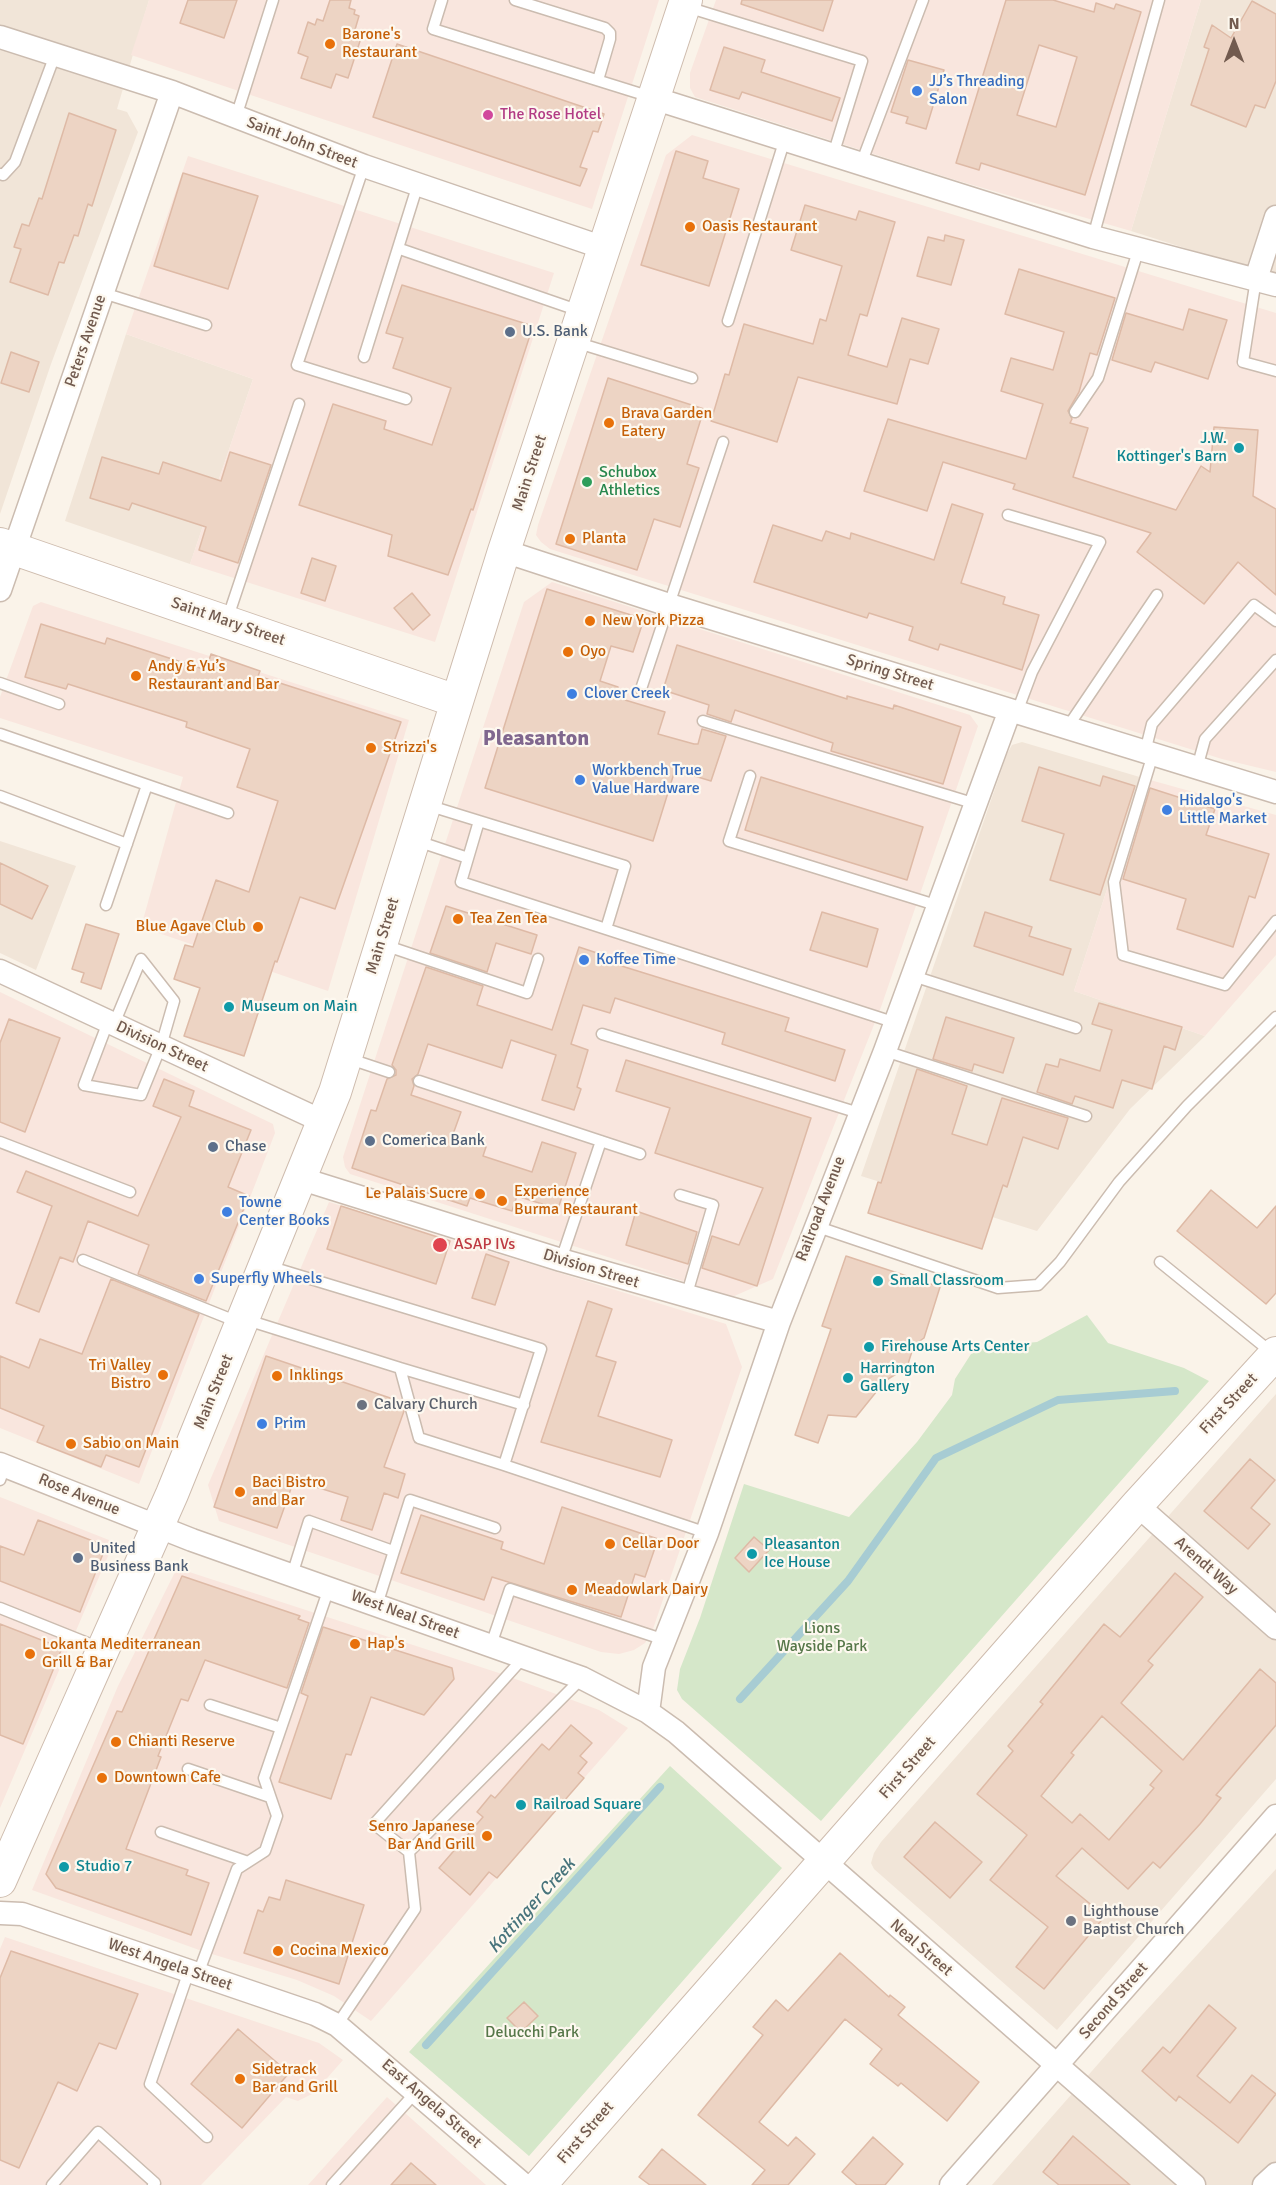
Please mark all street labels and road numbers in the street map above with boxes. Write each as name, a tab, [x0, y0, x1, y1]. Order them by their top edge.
street label: Saint John Street	[244, 113, 360, 173]
street label: Peters Avenue	[61, 292, 111, 390]
street label: Main Street	[509, 432, 551, 514]
street label: Saint Mary Street	[169, 594, 287, 650]
street label: Spring Street	[844, 651, 936, 695]
street label: Main Street	[362, 895, 404, 977]
street label: Division Street	[113, 1017, 211, 1077]
street label: Railroad Avenue	[792, 1154, 850, 1264]
street label: Division Street	[541, 1245, 641, 1293]
street label: Main Street	[190, 1352, 238, 1432]
street label: First Street	[1196, 1370, 1262, 1438]
street label: Rose Avenue	[35, 1470, 123, 1520]
street label: Arendt Way	[1170, 1533, 1242, 1599]
street label: West Neal Street	[348, 1586, 462, 1644]
street label: First Street	[876, 1733, 940, 1803]
street label: Neal Street	[886, 1916, 956, 1980]
street label: West Angela Street	[105, 1935, 235, 1995]
street label: Second Street	[1076, 1959, 1152, 2043]
street label: East Angela Street	[377, 2055, 485, 2153]
street label: First Street	[554, 2098, 618, 2168]

